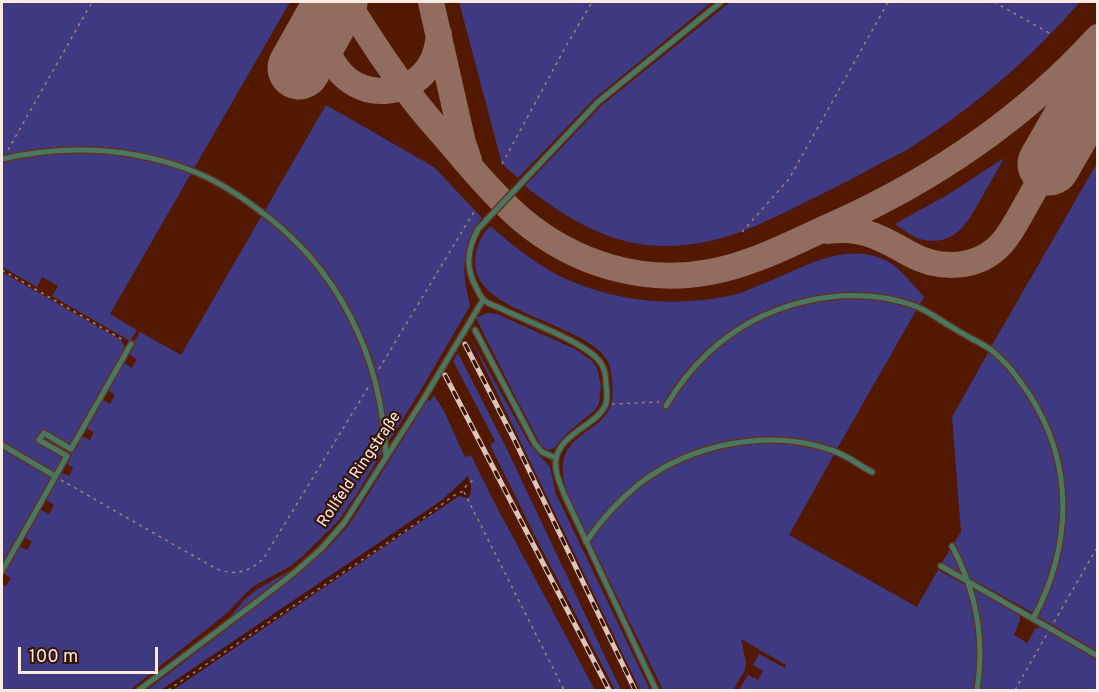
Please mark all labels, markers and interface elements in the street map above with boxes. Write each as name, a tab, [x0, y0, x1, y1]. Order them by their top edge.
street label: Rollfeld Ringstraße	[314, 408, 406, 532]
scale bar	[21, 635, 160, 673]
text: 100 m	[29, 646, 78, 669]

